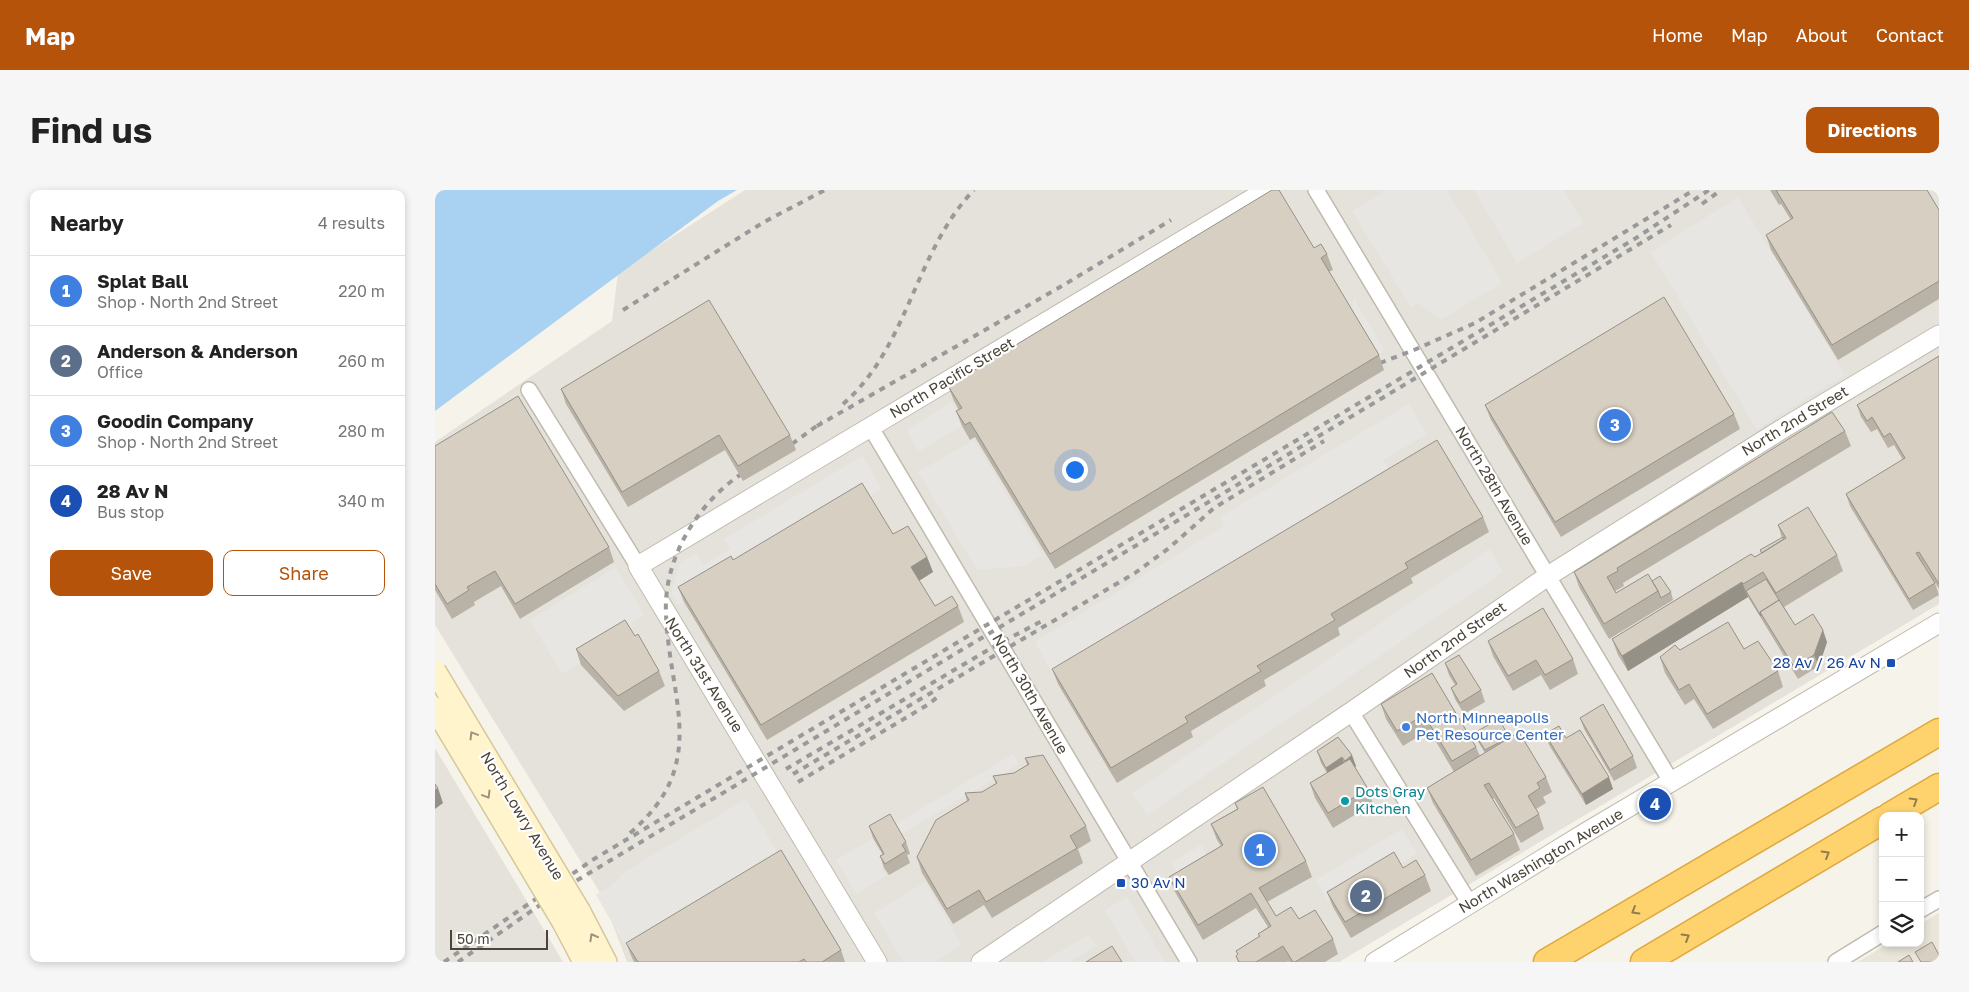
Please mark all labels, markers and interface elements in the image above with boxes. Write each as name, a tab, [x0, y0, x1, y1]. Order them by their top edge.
text: Map	[25, 21, 75, 50]
text: Home	[1652, 24, 1703, 46]
text: Map	[1731, 24, 1768, 46]
text: About	[1796, 24, 1848, 46]
text: Contact	[1876, 24, 1944, 46]
button: Directions	[1806, 107, 1939, 153]
text: Find us	[30, 109, 152, 151]
text: Nearby	[50, 210, 124, 236]
text: 4 results	[318, 213, 385, 233]
text: Splat Ball	[97, 269, 188, 292]
text: 1	[62, 281, 70, 301]
text: 220 m	[338, 281, 385, 301]
text: Shop · North 2nd Street	[97, 292, 278, 312]
street label: North Pacific Street	[886, 333, 1017, 421]
text: Anderson & Anderson	[97, 339, 298, 362]
text: 2	[61, 351, 71, 371]
text: 260 m	[338, 351, 385, 371]
text: Office	[97, 362, 143, 382]
street label: North 2nd Street	[1738, 381, 1851, 459]
pin: 3	[1599, 406, 1631, 444]
text: Goodin Company	[97, 409, 254, 432]
text: 3	[61, 421, 71, 441]
text: 280 m	[338, 421, 385, 441]
street label: North 28th Avenue	[1452, 423, 1538, 548]
text: Shop · North 2nd Street	[97, 432, 278, 452]
your location	[1062, 457, 1088, 483]
text: 28 Av N	[97, 479, 169, 502]
text: 4	[61, 491, 71, 511]
text: 340 m	[338, 491, 385, 511]
text: Bus stop	[97, 502, 164, 522]
button: Save	[50, 550, 213, 596]
button: Share	[223, 550, 385, 596]
street label: North 2nd Street	[1400, 597, 1509, 681]
street label: North 31st Avenue	[662, 614, 748, 736]
street label: North 30th Avenue	[989, 630, 1073, 757]
place label: 28 Av / 26 Av N	[1773, 653, 1881, 671]
marker: 28 Av / 26 Av N	[1885, 657, 1897, 669]
place label: North Minneapolis Pet Resource Center	[1416, 708, 1564, 743]
marker: North Minneapolis Pet Resource Center	[1400, 721, 1412, 733]
one-way arrow	[470, 732, 480, 741]
street label: North Lowry Avenue	[477, 748, 568, 883]
place label: Dots Gray Kitchen	[1355, 782, 1426, 817]
pin: 4	[1639, 785, 1671, 823]
one-way arrow	[480, 790, 490, 799]
marker: Dots Gray Kitchen	[1339, 795, 1351, 807]
one-way arrow	[1909, 798, 1918, 808]
street label: North Washington Avenue	[1455, 804, 1626, 916]
map controls	[1879, 812, 1924, 947]
button: +	[1879, 812, 1924, 857]
pin: 1	[1244, 831, 1276, 869]
one-way arrow	[1820, 850, 1829, 860]
button: −	[1879, 857, 1924, 902]
place label: 30 Av N	[1131, 873, 1186, 891]
marker: 30 Av N	[1115, 877, 1127, 889]
pin: 2	[1350, 877, 1382, 915]
button: layers	[1879, 902, 1924, 947]
one-way arrow	[1632, 905, 1641, 915]
scale bar	[450, 927, 547, 950]
text: 50 m	[457, 930, 490, 947]
one-way arrow	[590, 933, 600, 942]
one-way arrow	[1680, 934, 1689, 944]

